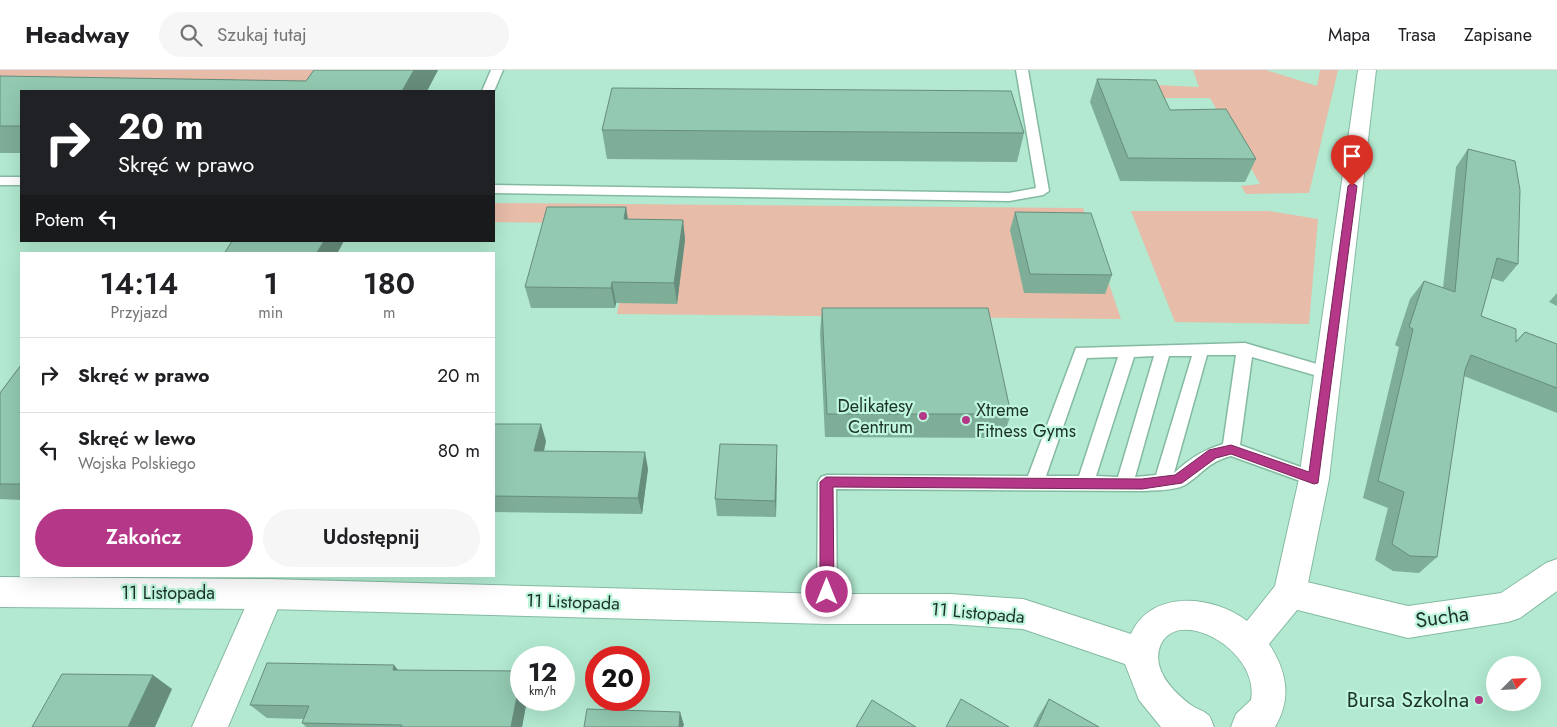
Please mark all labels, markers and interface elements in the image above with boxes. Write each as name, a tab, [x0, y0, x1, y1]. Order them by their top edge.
search box	[159, 12, 509, 57]
text: Headway	[25, 17, 129, 52]
icon: search	[177, 21, 205, 49]
text: Szukaj tutaj	[217, 21, 307, 48]
text: Mapa	[1328, 22, 1370, 48]
text: Trasa	[1398, 22, 1436, 48]
text: Zapisane	[1464, 22, 1532, 48]
text: 20 m	[118, 102, 203, 152]
icon: right	[35, 110, 100, 175]
pin	[1331, 135, 1373, 186]
icon: arrive	[1338, 142, 1366, 170]
text: Skręć w prawo	[118, 148, 254, 180]
icon: left	[94, 205, 122, 233]
text: Potem	[35, 206, 84, 233]
text: 14:14	[100, 262, 178, 305]
text: 1	[263, 262, 278, 305]
text: 180	[363, 262, 415, 305]
text: Przyjazd	[111, 301, 168, 324]
text: min	[258, 301, 283, 324]
text: m	[383, 301, 395, 324]
icon: right	[35, 361, 63, 389]
text: Skręć w prawo	[78, 362, 210, 389]
text: 20 m	[437, 362, 480, 389]
place label: Delikatesy Centrum	[837, 393, 913, 440]
place label: Xtreme Fitness Gyms	[976, 397, 1076, 444]
marker: Delikatesy Centrum	[917, 410, 929, 422]
marker: Xtreme Fitness Gyms	[960, 414, 972, 426]
text: Skręć w lewo	[78, 425, 196, 452]
icon: left	[35, 436, 63, 464]
text: 80 m	[438, 437, 480, 464]
text: Wojska Polskiego	[78, 452, 196, 475]
button: Zakończ	[35, 509, 253, 567]
button: Udostępnij	[263, 509, 480, 567]
position arrow	[800, 565, 852, 617]
street label: 11 Listopada	[121, 580, 215, 606]
street label: 11 Listopada	[526, 587, 620, 617]
street label: 11 Listopada	[930, 596, 1026, 630]
street label: Sucha	[1413, 598, 1471, 636]
speed limit sign: 20	[585, 646, 650, 711]
text: 12	[528, 654, 557, 690]
north arrow	[1486, 656, 1541, 711]
map controls	[1486, 656, 1541, 711]
text: km/h	[529, 682, 556, 700]
place label: Bursa Szkolna	[1347, 685, 1469, 715]
marker: Bursa Szkolna	[1473, 694, 1485, 706]

